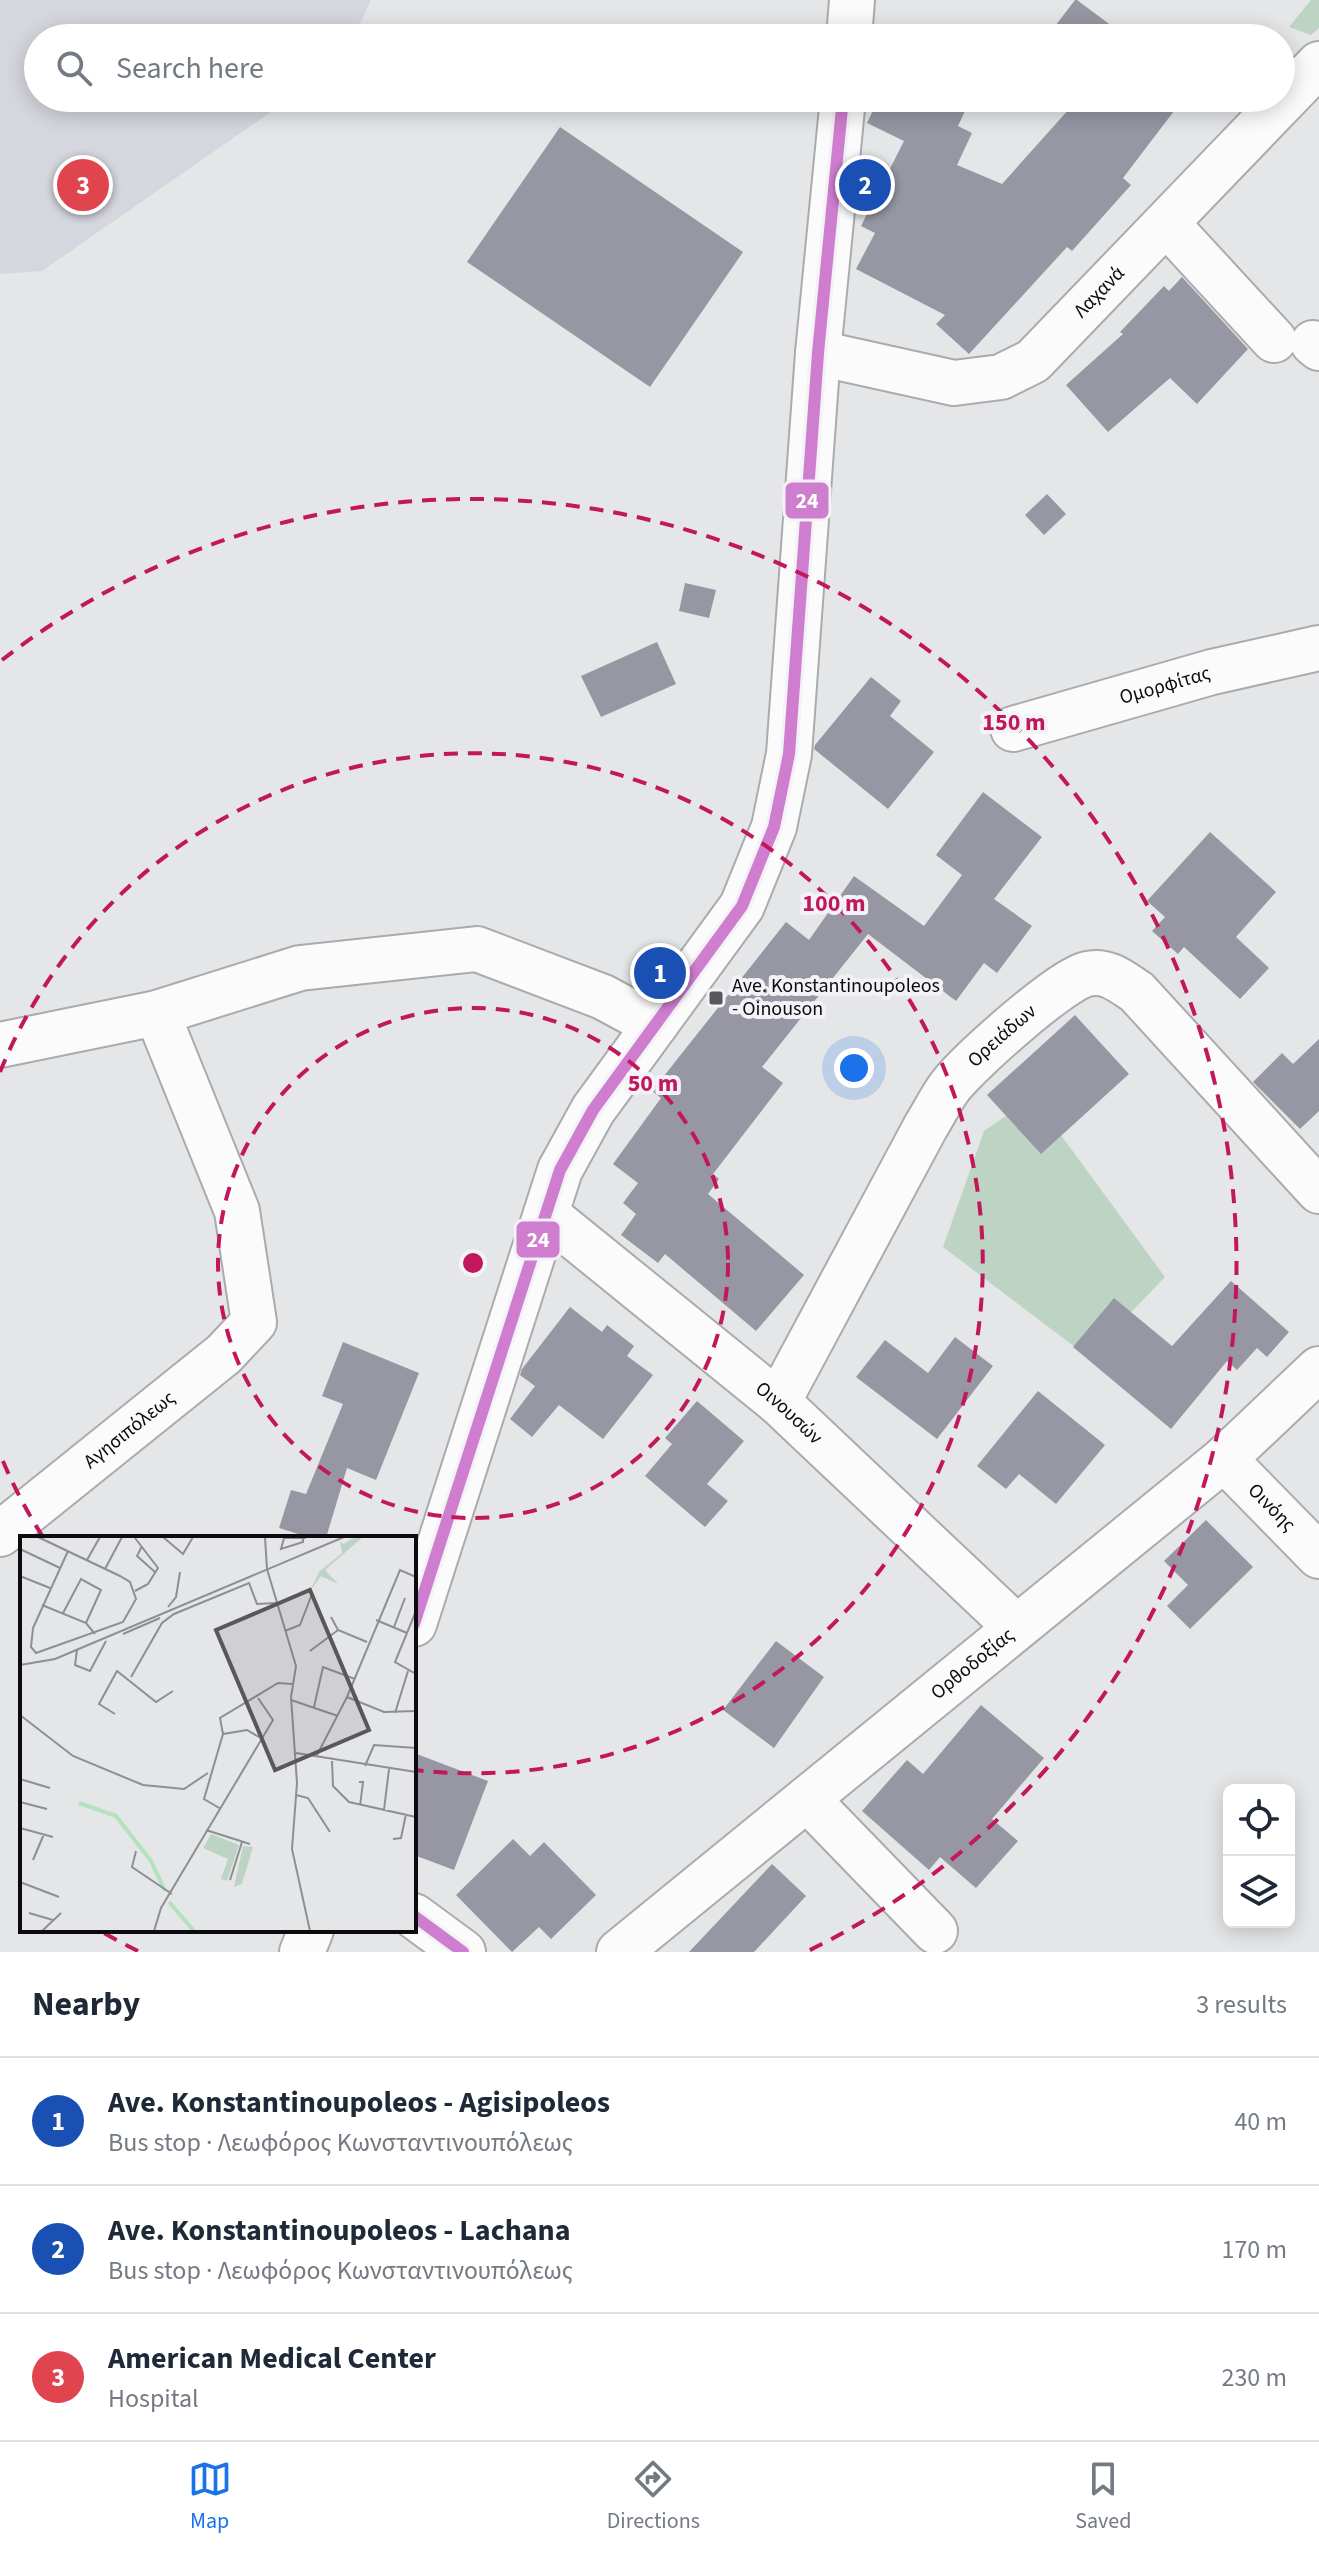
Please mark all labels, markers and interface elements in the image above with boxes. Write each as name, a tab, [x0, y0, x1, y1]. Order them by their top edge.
search box	[24, 24, 1295, 112]
icon: search	[52, 46, 96, 90]
text: Search here	[116, 47, 264, 90]
pin: 3	[57, 155, 109, 215]
pin: 2	[839, 155, 891, 215]
street label: Λαχανά	[1068, 260, 1131, 324]
line badge: 24	[784, 481, 830, 520]
text: 24	[795, 485, 819, 517]
street label: Ομορφίτας	[1116, 659, 1214, 712]
text: 150 m	[982, 705, 1046, 740]
text: 100 m	[802, 886, 866, 921]
pin: 1	[634, 943, 686, 1003]
place label: Ave. Konstantinoupoleos - Oinouson	[732, 972, 940, 1023]
marker: Ave. Konstantinoupoleos - Oinouson	[707, 989, 725, 1007]
street label: Ορειάδων	[961, 997, 1043, 1074]
your location	[834, 1048, 874, 1088]
text: 50 m	[628, 1066, 678, 1101]
line badge: 24	[515, 1220, 561, 1259]
text: 24	[526, 1224, 550, 1256]
centre of rings	[459, 1249, 487, 1277]
street label: Οινουσών	[749, 1375, 829, 1451]
street label: Αγησιπόλεως	[78, 1384, 181, 1475]
street label: Οινόης	[1241, 1477, 1302, 1538]
inset map	[20, 1536, 416, 1932]
street label: Ορθοδοξίας	[925, 1621, 1020, 1706]
map controls	[1223, 1784, 1295, 1928]
button: locate	[1223, 1784, 1295, 1856]
button: layers	[1223, 1856, 1295, 1928]
text: Nearby	[32, 1980, 140, 2029]
text: 3 results	[1196, 1986, 1287, 2023]
text: Ave. Konstantinoupoleos - Agisipoleos	[108, 2081, 610, 2124]
text: 1	[51, 2103, 65, 2140]
text: 40 m	[1234, 2103, 1287, 2140]
text: Bus stop · Λεωφόρος Κωνσταντινουπόλεως	[108, 2124, 573, 2161]
text: Ave. Konstantinoupoleos - Lachana	[108, 2209, 571, 2252]
text: 2	[51, 2231, 65, 2268]
text: 170 m	[1221, 2231, 1287, 2268]
text: Bus stop · Λεωφόρος Κωνσταντινουπόλεως	[108, 2252, 573, 2289]
text: American Medical Center	[108, 2337, 436, 2380]
text: 3	[51, 2359, 65, 2396]
text: 230 m	[1221, 2359, 1287, 2396]
text: Hospital	[108, 2380, 199, 2417]
tab: Map	[188, 2457, 232, 2537]
tab: Directions	[607, 2457, 700, 2537]
tab: Saved	[1075, 2457, 1131, 2537]

